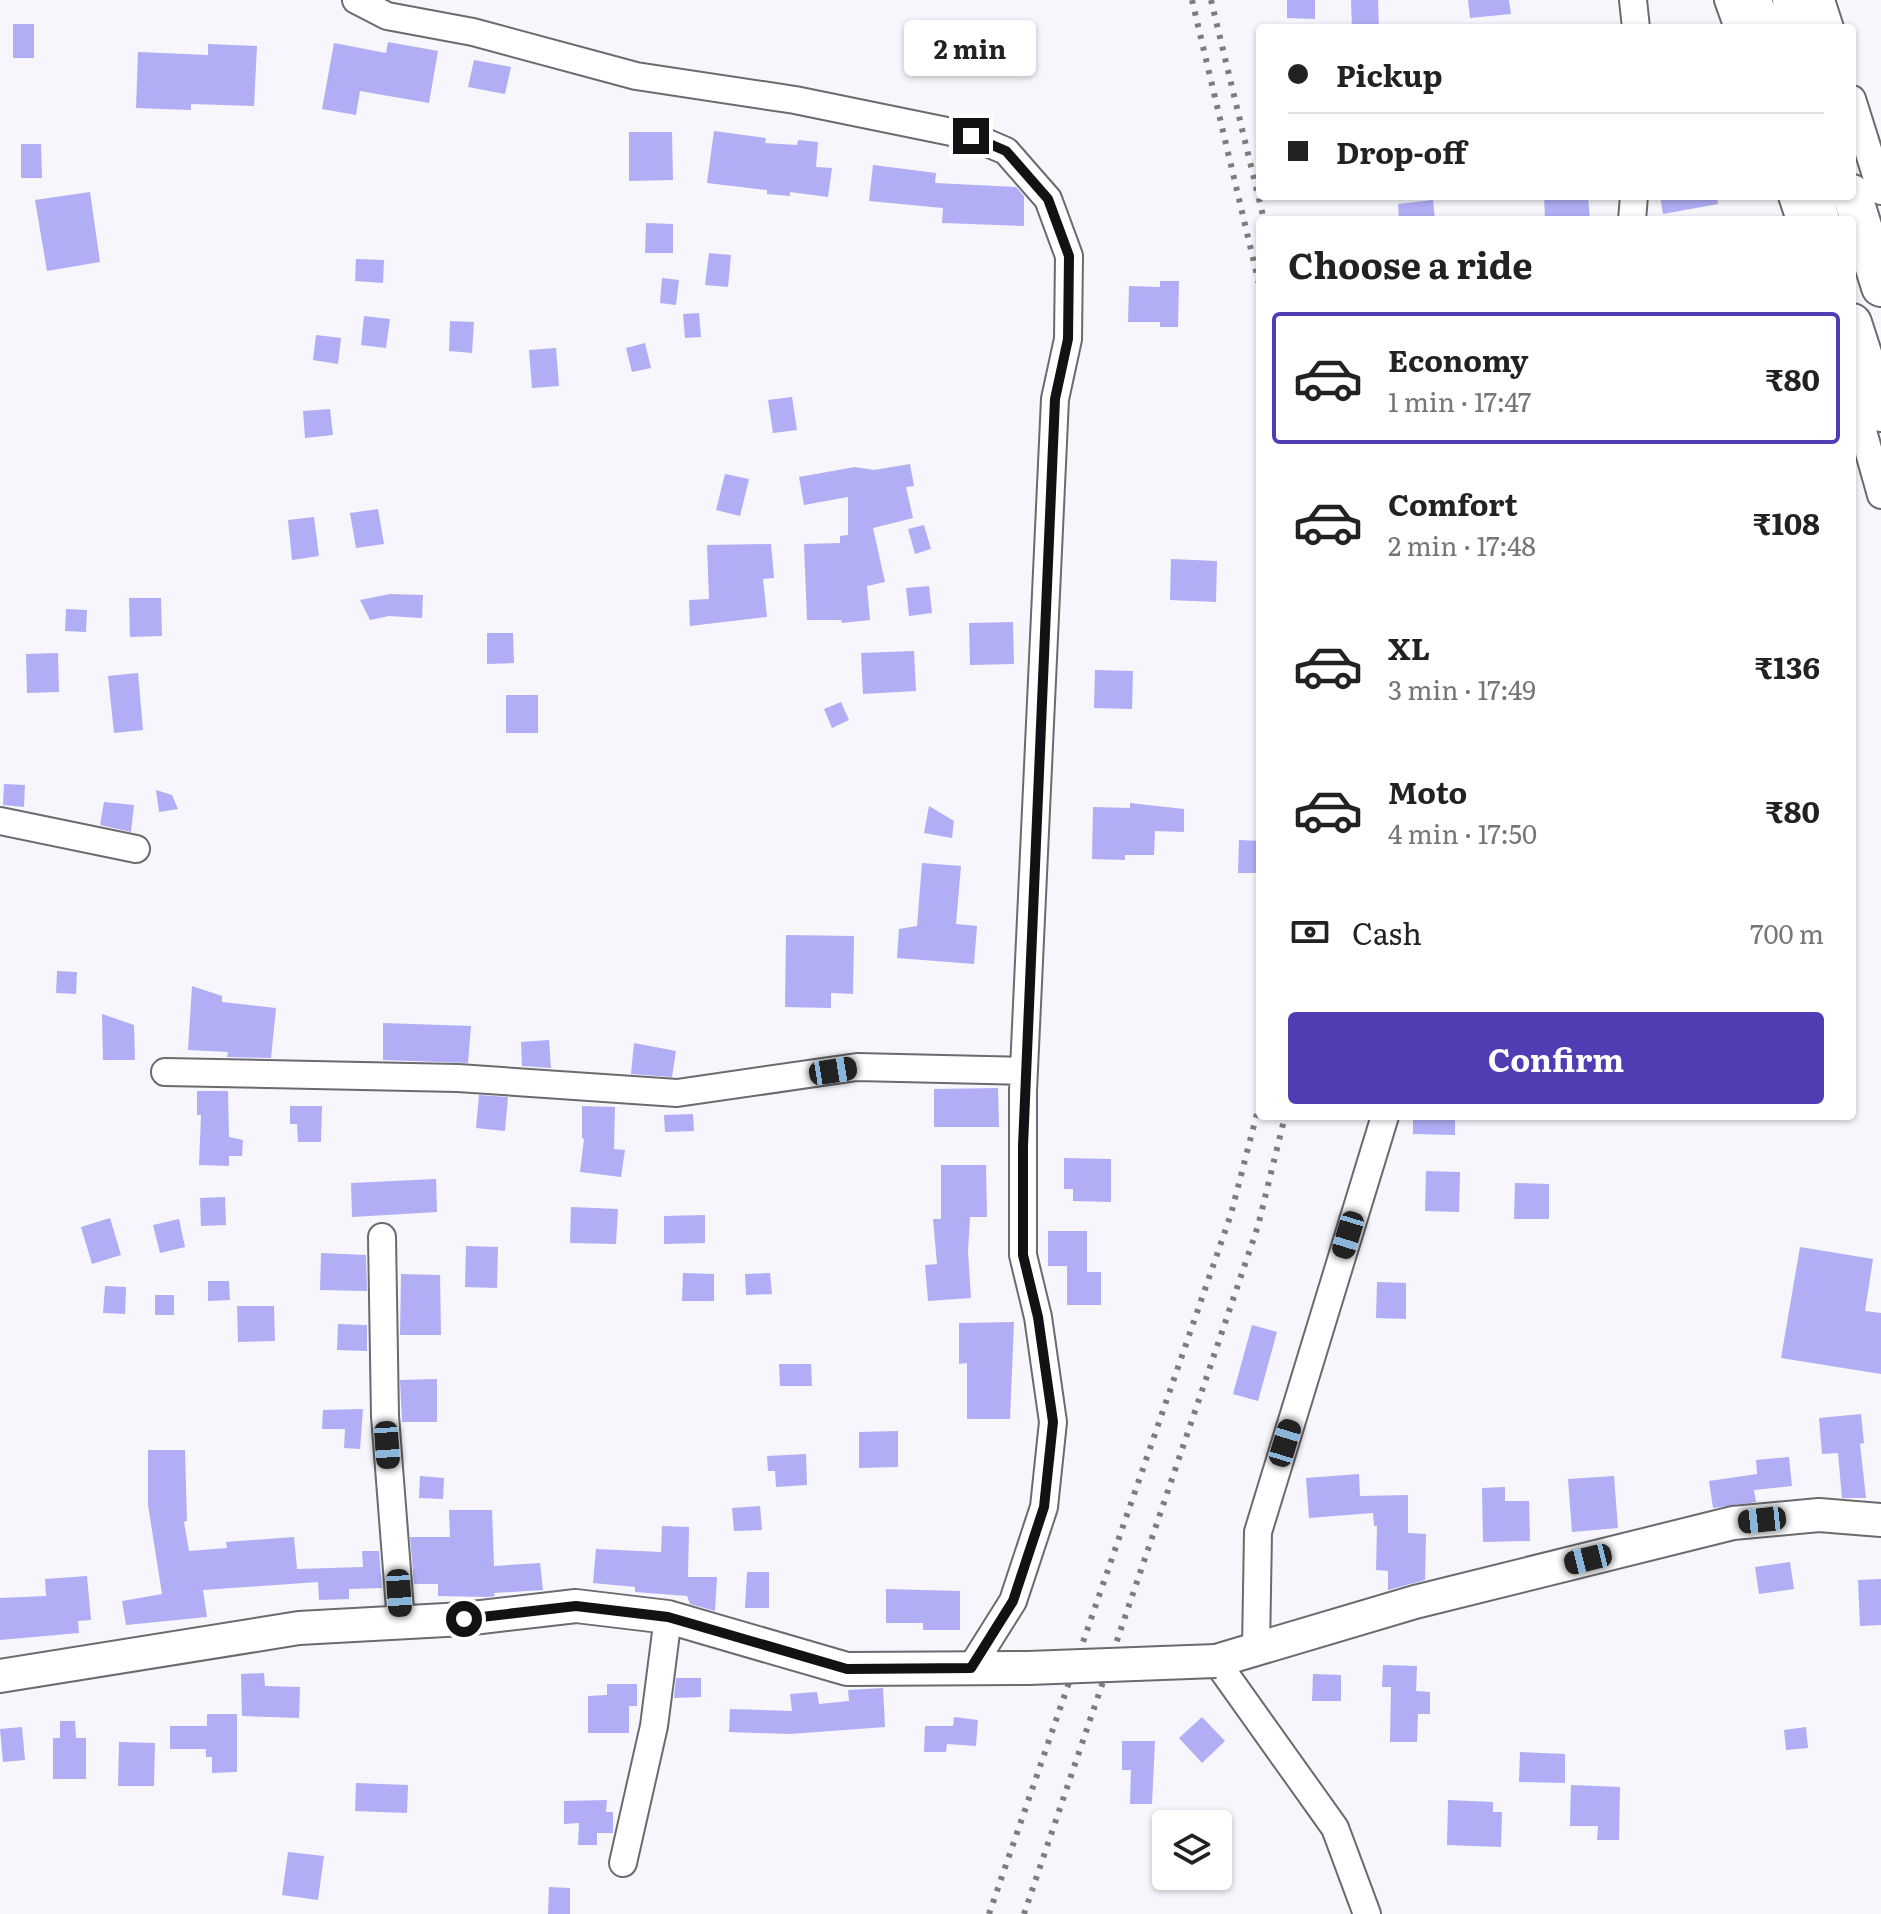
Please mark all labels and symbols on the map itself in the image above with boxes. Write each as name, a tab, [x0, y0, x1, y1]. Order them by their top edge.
callout: 2 min	[905, 20, 1037, 76]
route end	[953, 118, 989, 154]
car	[807, 1055, 859, 1087]
car	[1330, 1209, 1366, 1261]
car	[1267, 1417, 1303, 1469]
car	[373, 1420, 401, 1470]
car	[1737, 1506, 1787, 1534]
car	[1562, 1542, 1614, 1576]
car	[385, 1568, 413, 1618]
route start	[446, 1601, 482, 1637]

